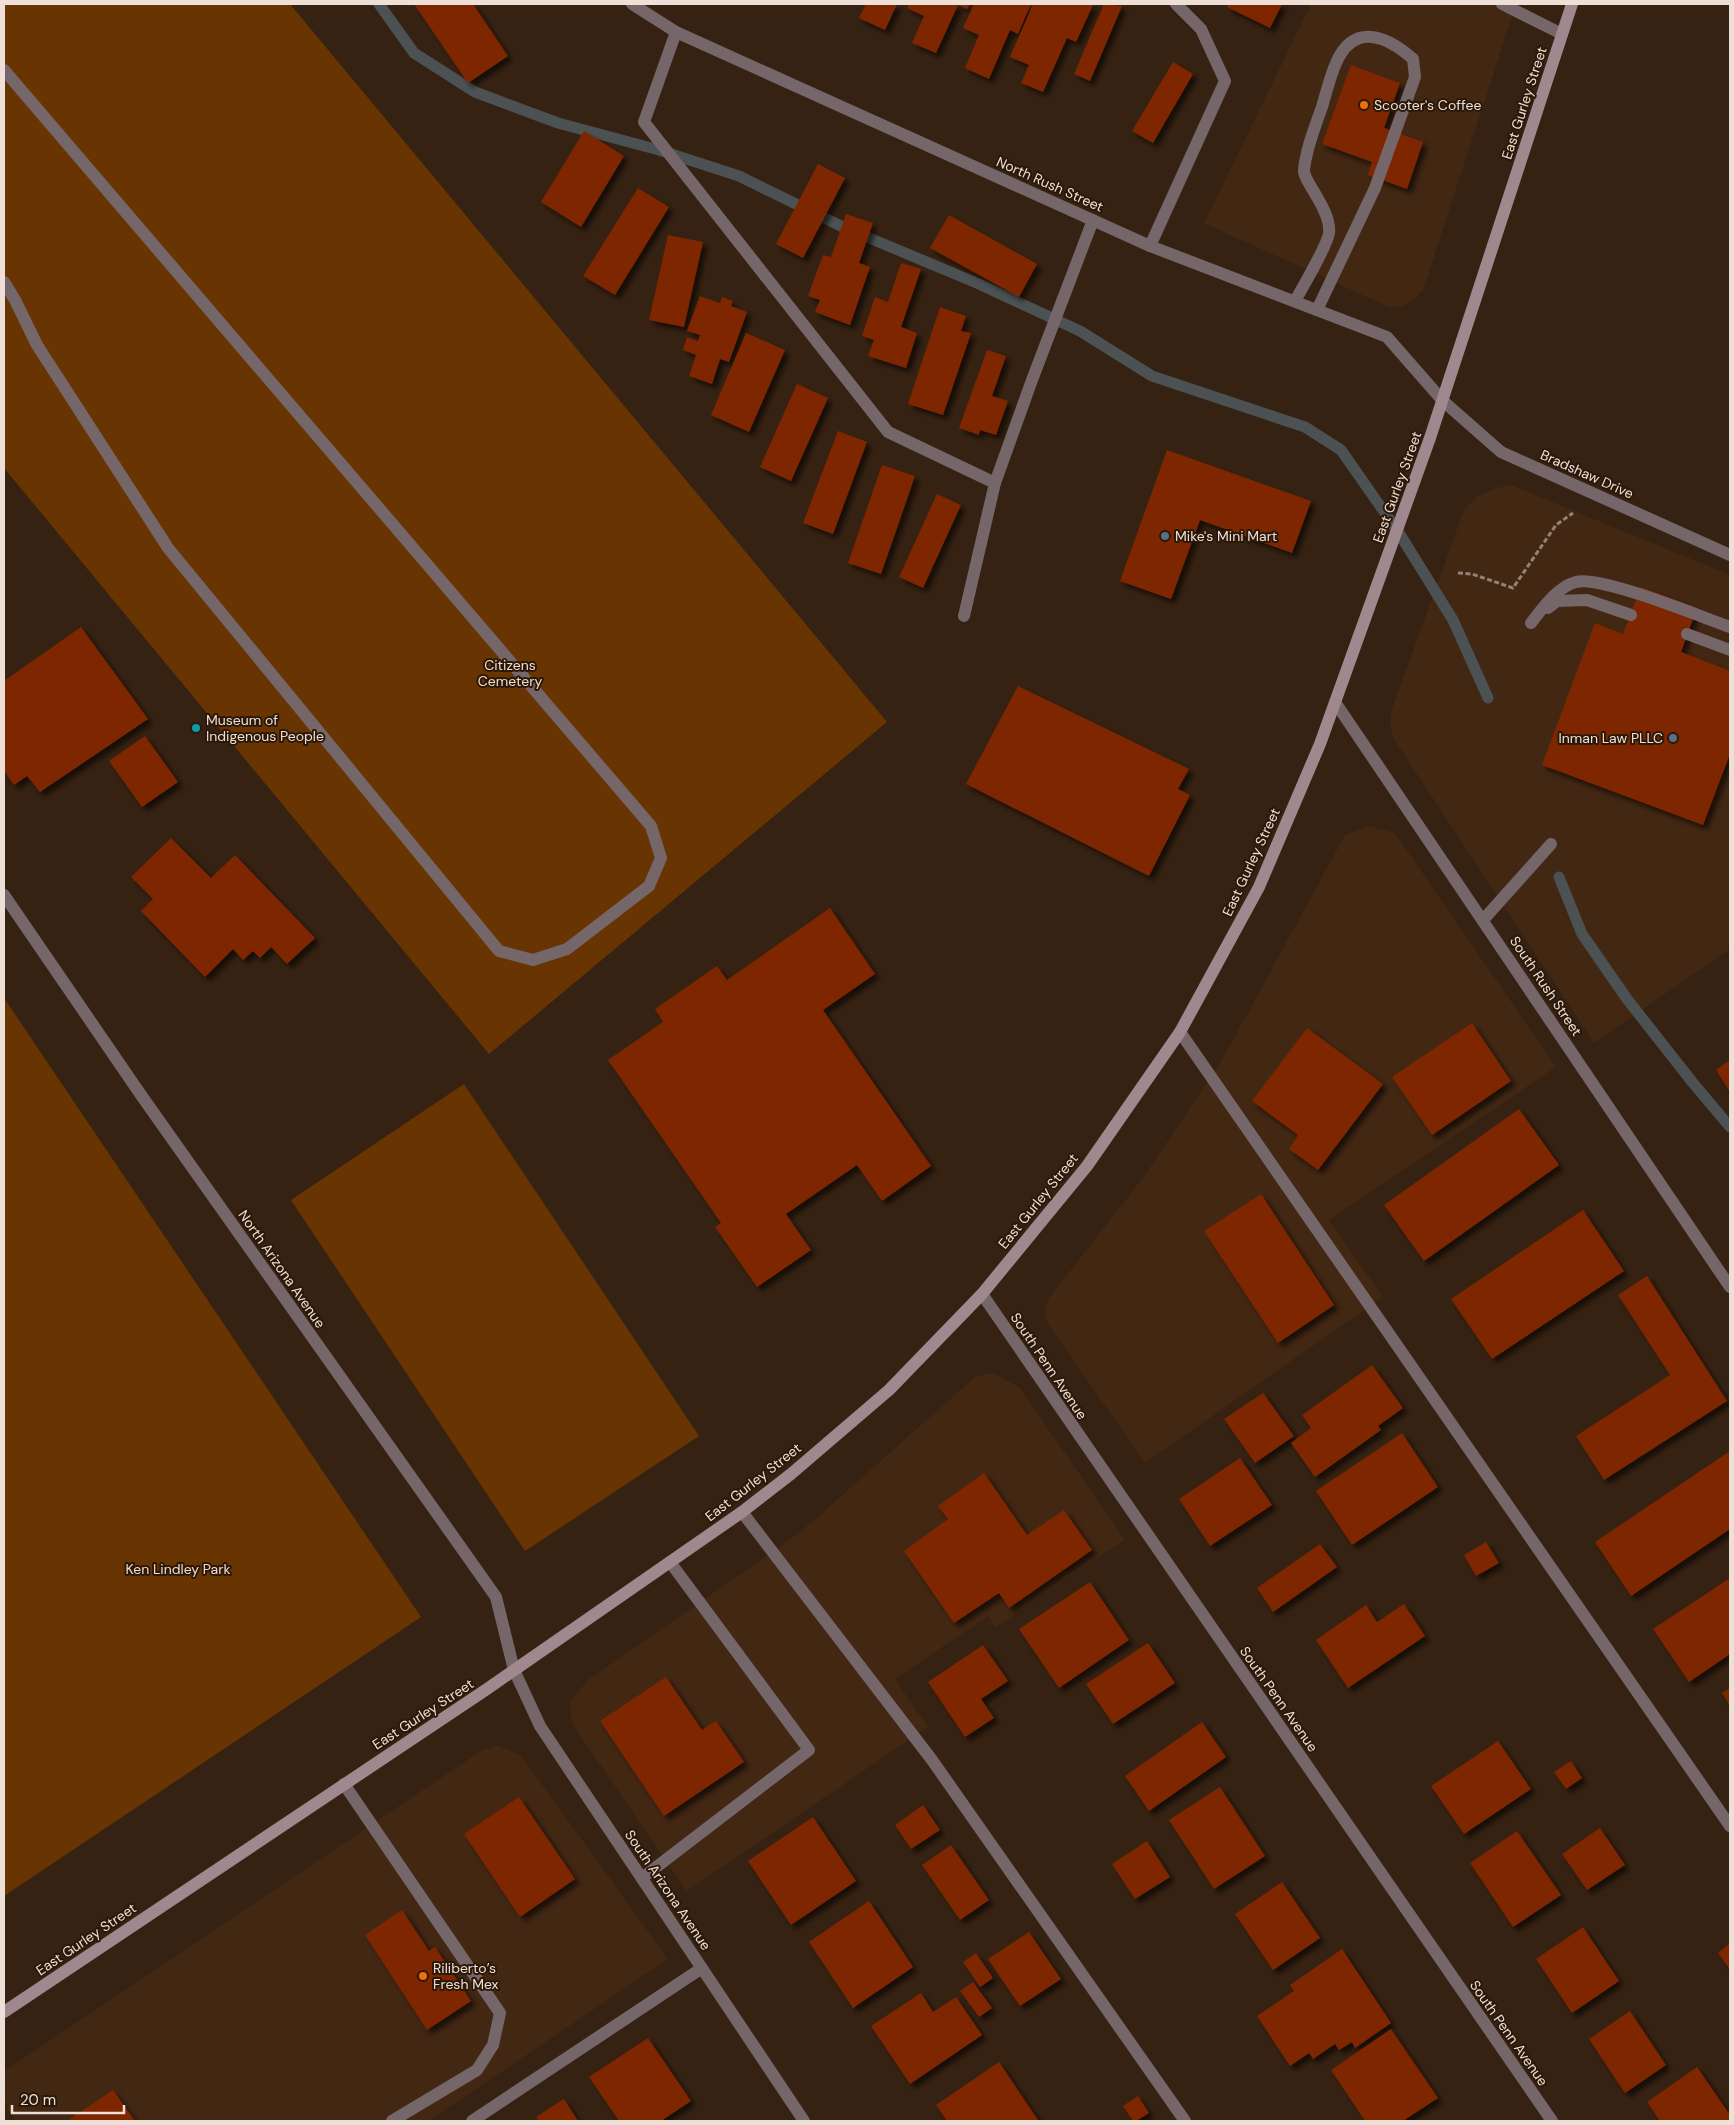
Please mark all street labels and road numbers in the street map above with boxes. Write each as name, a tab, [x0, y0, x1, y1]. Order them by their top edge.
street label: East Gurley Street	[1497, 44, 1551, 162]
street label: North Rush Street	[994, 152, 1106, 216]
street label: East Gurley Street	[1368, 429, 1426, 545]
street label: Bradshaw Drive	[1538, 445, 1636, 503]
street label: East Gurley Street	[1218, 805, 1284, 919]
street label: South Rush Street	[1506, 933, 1586, 1039]
street label: East Gurley Street	[994, 1150, 1082, 1252]
street label: North Arizona Avenue	[234, 1207, 330, 1332]
street label: South Penn Avenue	[1007, 1309, 1091, 1423]
street label: East Gurley Street	[701, 1439, 805, 1525]
street label: South Penn Avenue	[1236, 1643, 1322, 1755]
street label: East Gurley Street	[369, 1675, 477, 1753]
street label: South Arizona Avenue	[621, 1826, 715, 1954]
street label: East Gurley Street	[32, 1899, 140, 1979]
street label: South Penn Avenue	[1466, 1977, 1552, 2089]

